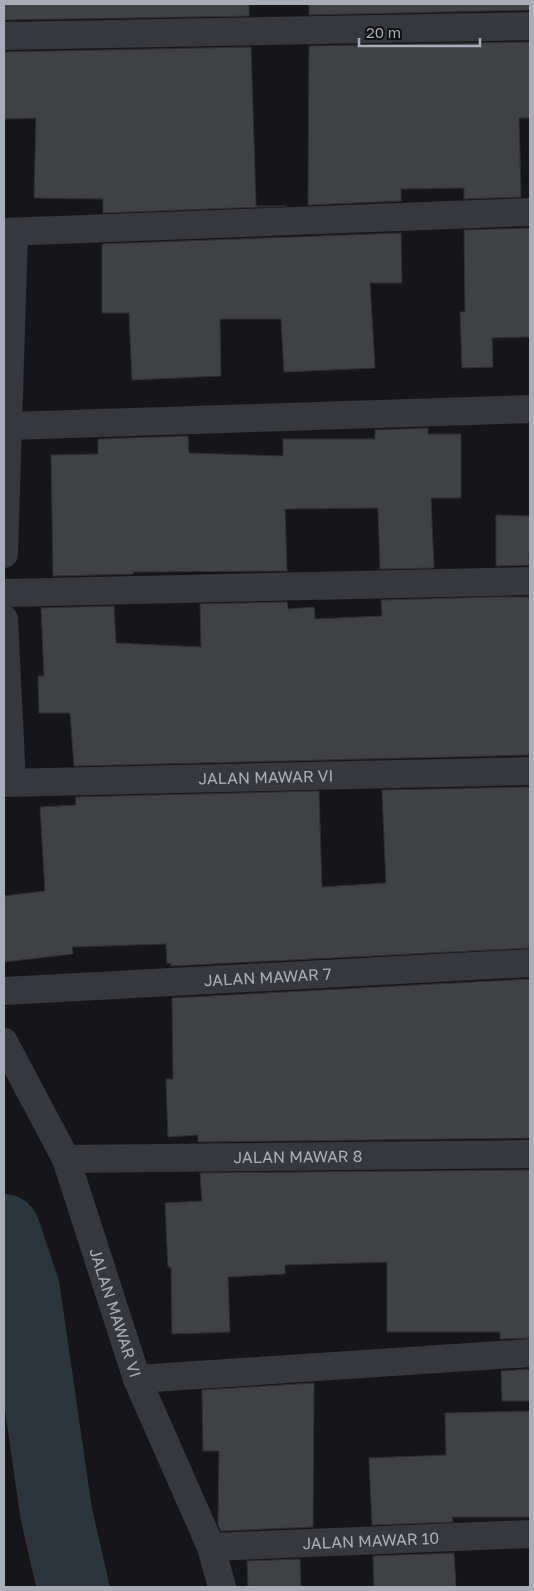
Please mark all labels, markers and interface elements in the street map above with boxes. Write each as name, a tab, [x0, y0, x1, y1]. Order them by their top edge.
scale bar	[359, 15, 480, 47]
text: 20 m	[366, 23, 401, 41]
street label: JALAN MAWAR VI	[198, 765, 334, 789]
street label: JALAN MAWAR 7	[203, 964, 332, 990]
street label: JALAN MAWAR 8	[233, 1146, 363, 1167]
street label: JALAN MAWAR VI	[85, 1245, 146, 1380]
street label: JALAN MAWAR 10	[302, 1528, 440, 1553]

